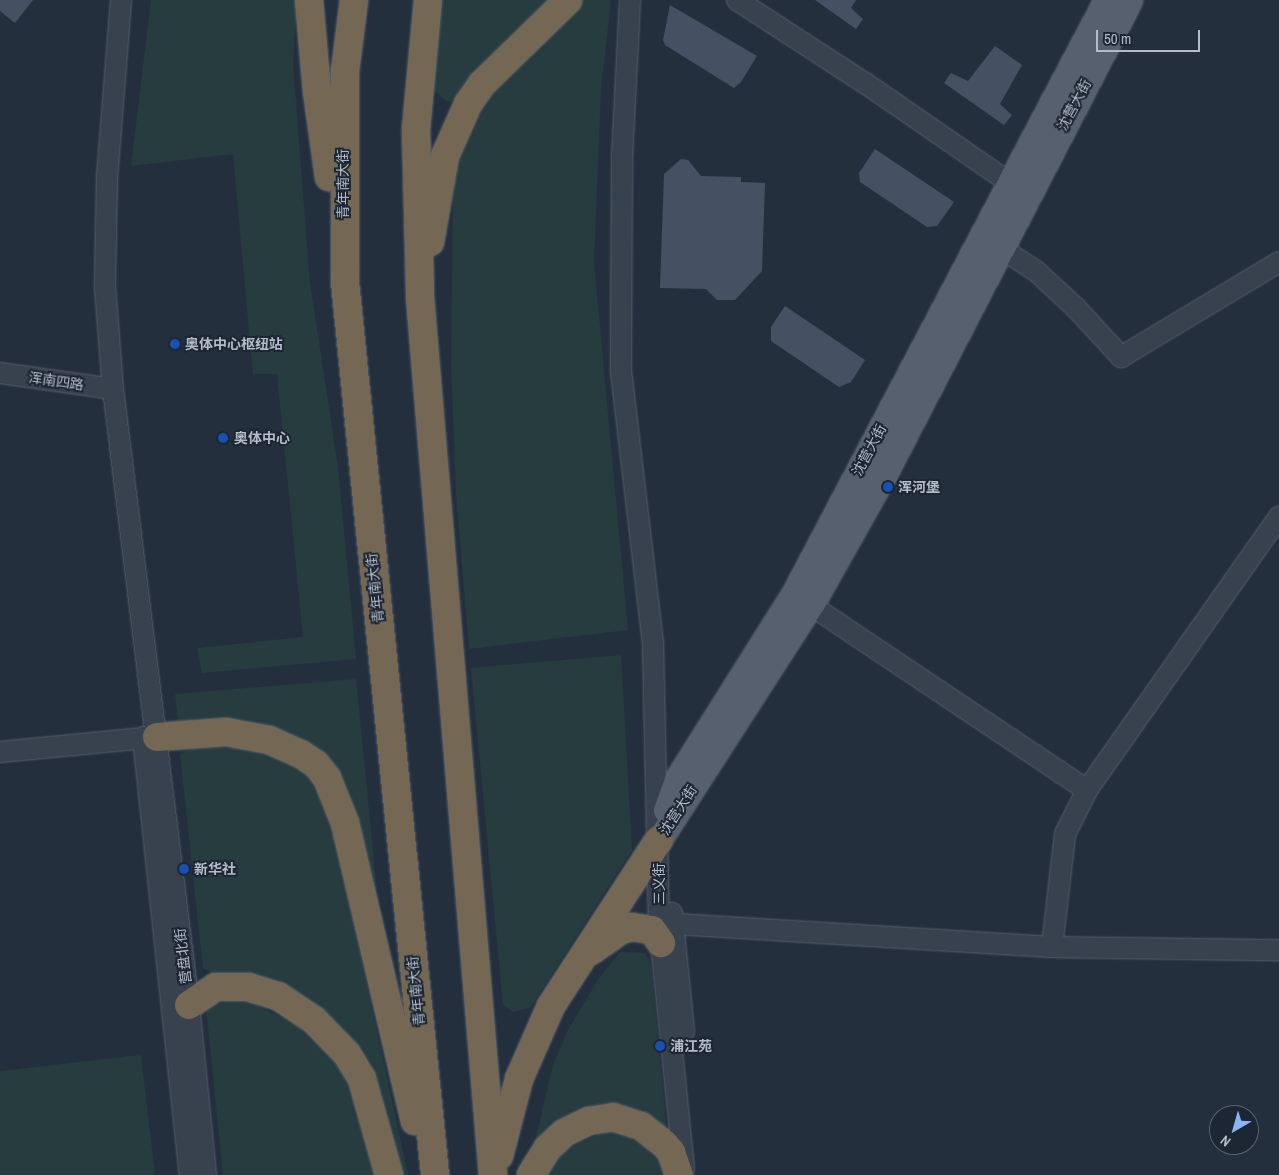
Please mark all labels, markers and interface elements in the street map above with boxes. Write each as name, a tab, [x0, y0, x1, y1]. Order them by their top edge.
scale bar	[1099, 20, 1203, 52]
text: 50 m	[1104, 28, 1131, 49]
street label: 沈营大街	[1053, 76, 1095, 134]
street label: 青年南大街	[335, 149, 351, 219]
place label: 奥体中心枢纽站	[185, 336, 283, 352]
marker: 奥体中心枢纽站	[169, 338, 181, 350]
street label: 浑南四路	[27, 369, 85, 393]
street label: 沈营大街	[848, 421, 890, 479]
place label: 奥体中心	[234, 430, 290, 446]
marker: 奥体中心	[216, 431, 230, 445]
place label: 浑河堡	[898, 479, 940, 495]
marker: 浑河堡	[882, 481, 894, 493]
street label: 青年南大街	[363, 552, 387, 624]
street label: 沈营大街	[656, 782, 700, 838]
place label: 新华社	[194, 861, 236, 877]
marker: 新华社	[178, 863, 190, 875]
street label: 三义街	[651, 863, 667, 905]
street label: 营盘北街	[171, 927, 195, 985]
street label: 青年南大街	[404, 955, 428, 1027]
place label: 浦江苑	[670, 1038, 712, 1054]
marker: 浦江苑	[654, 1040, 666, 1052]
north arrow	[1209, 1105, 1259, 1155]
text: N	[1217, 1131, 1234, 1151]

